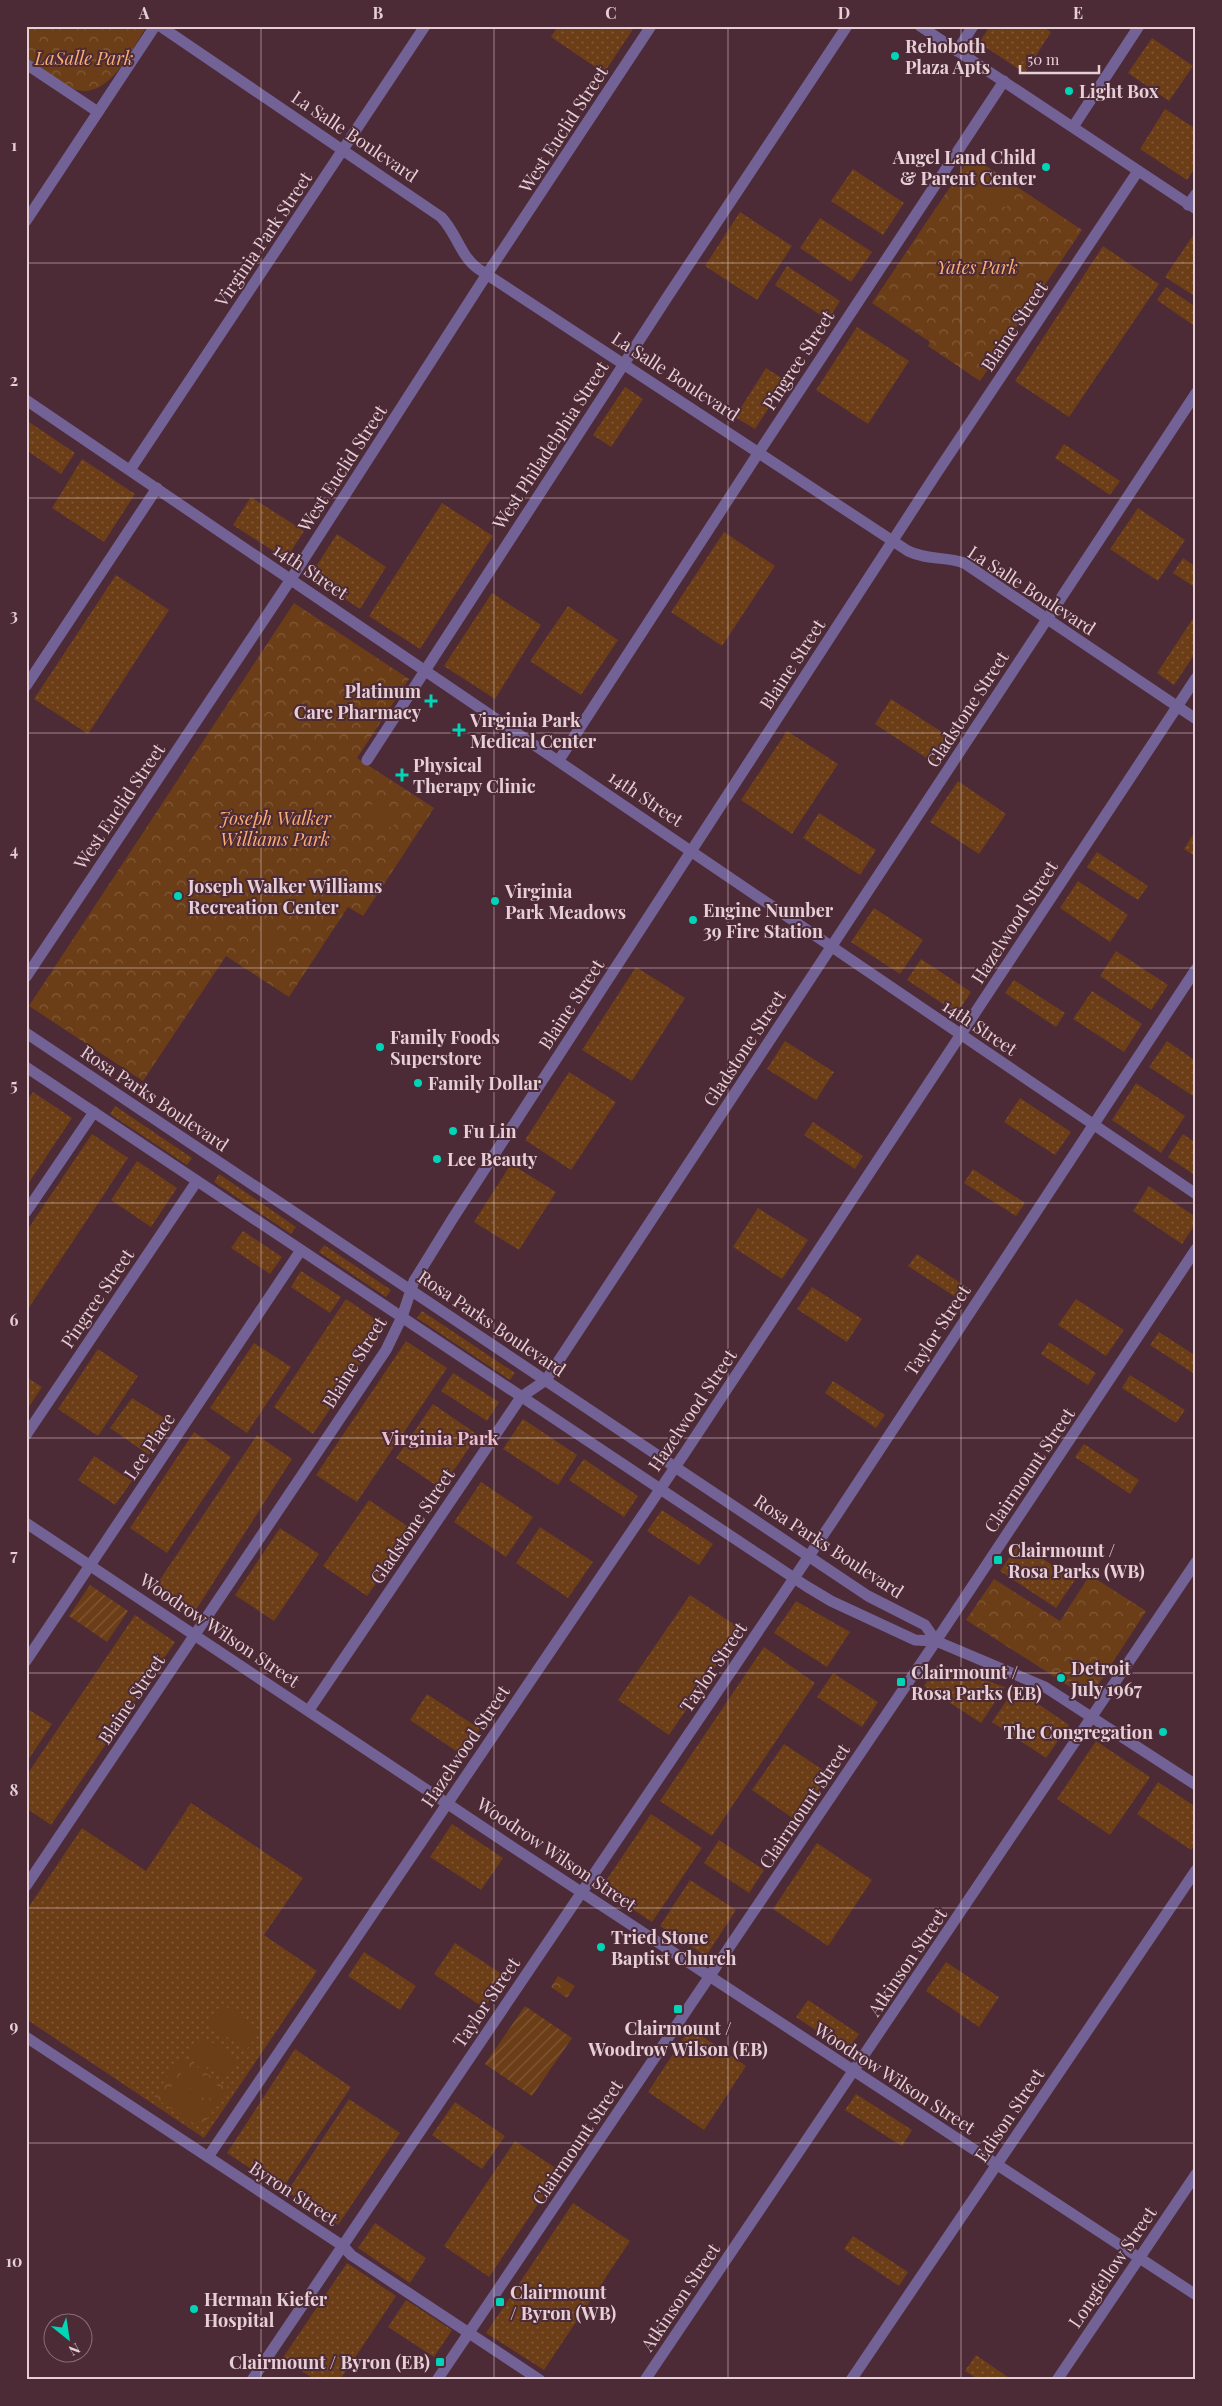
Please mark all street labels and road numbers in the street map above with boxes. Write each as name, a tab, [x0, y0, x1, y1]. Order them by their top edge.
street label: West Euclid Street	[512, 60, 613, 198]
street label: La Salle Boulevard	[287, 85, 423, 187]
street label: Virginia Park Street	[208, 166, 317, 312]
street label: Blaine Street	[975, 276, 1053, 375]
street label: Pingree Street	[757, 305, 840, 415]
street label: La Salle Boulevard	[608, 326, 745, 427]
street label: West Philadelphia Street	[486, 356, 614, 534]
street label: West Euclid Street	[291, 399, 392, 537]
street label: 14th Street	[269, 537, 354, 605]
street label: La Salle Boulevard	[964, 540, 1101, 641]
street label: Blaine Street	[754, 614, 830, 714]
street label: Gladstone Street	[920, 646, 1014, 772]
street label: West Euclid Street	[68, 738, 170, 874]
street label: 14th Street	[604, 764, 689, 832]
street label: Hazelwood Street	[965, 855, 1063, 988]
street label: Blaine Street	[533, 954, 609, 1054]
street label: Gladstone Street	[697, 985, 791, 1111]
street label: 14th Street	[938, 993, 1023, 1061]
street label: Rosa Parks Boulevard	[76, 1040, 234, 1157]
street label: Pingree Street	[55, 1243, 139, 1352]
street label: Rosa Parks Boulevard	[413, 1265, 571, 1382]
street label: Taylor Street	[899, 1279, 976, 1380]
street label: Blaine Street	[317, 1311, 392, 1412]
street label: Hazelwood Street	[642, 1344, 742, 1476]
street label: Clairmount Street	[978, 1402, 1080, 1537]
street label: Lee Place	[118, 1408, 180, 1484]
street label: Gladstone Street	[365, 1463, 460, 1588]
street label: Rosa Parks Boulevard	[750, 1489, 909, 1604]
street label: Woodrow Wilson Street	[135, 1567, 305, 1693]
street label: Taylor Street	[674, 1617, 752, 1717]
street label: Blaine Street	[92, 1649, 170, 1748]
street label: Hazelwood Street	[415, 1680, 515, 1812]
street label: Clairmount Street	[753, 1738, 855, 1873]
street label: Woodrow Wilson Street	[472, 1791, 642, 1917]
street label: Atkinson Street	[862, 1903, 952, 2021]
street label: Taylor Street	[447, 1952, 525, 2052]
street label: Woodrow Wilson Street	[809, 2016, 981, 2140]
street label: Edison Street	[969, 2063, 1050, 2167]
street label: Clairmount Street	[526, 2074, 628, 2209]
street label: Byron Street	[245, 2155, 343, 2231]
street label: Longfellow Street	[1063, 2201, 1162, 2332]
street label: Atkinson Street	[635, 2238, 725, 2356]

